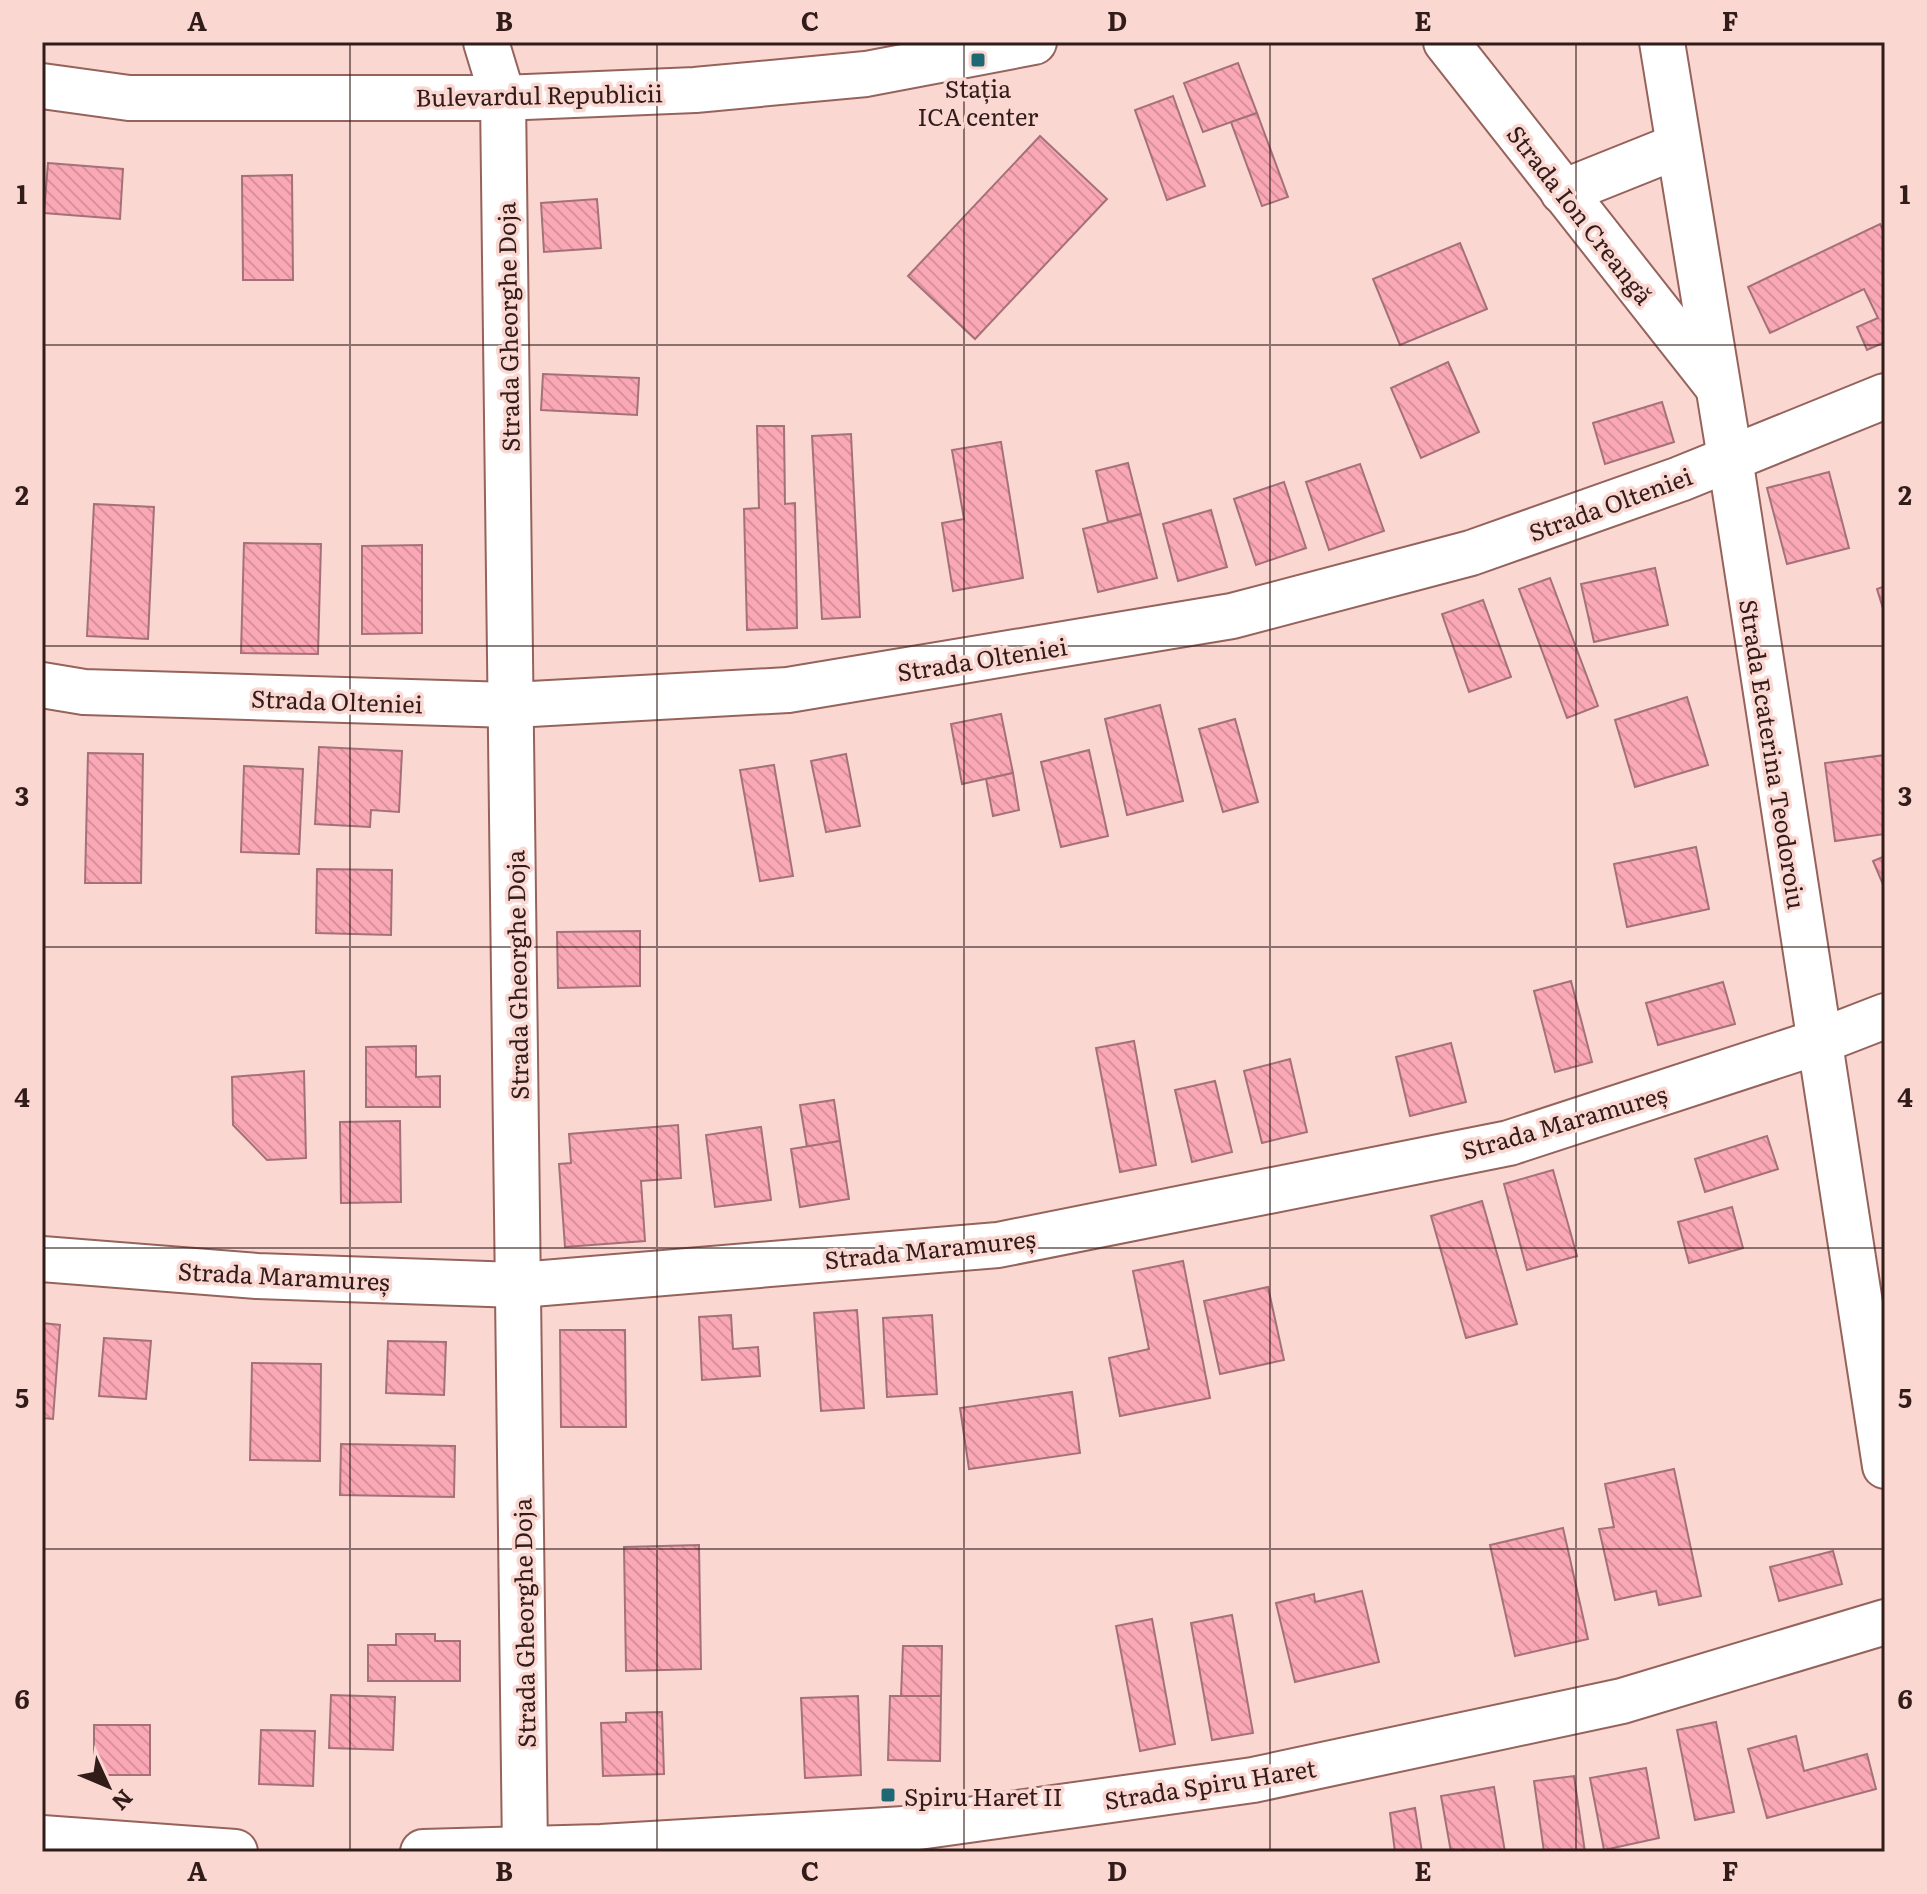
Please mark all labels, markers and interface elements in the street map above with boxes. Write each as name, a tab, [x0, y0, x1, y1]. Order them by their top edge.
text: A	[187, 0, 207, 39]
text: B	[495, 0, 513, 39]
text: C	[801, 0, 819, 39]
text: D	[1107, 0, 1127, 39]
text: E	[1414, 0, 1432, 39]
text: F	[1722, 0, 1738, 39]
marker: Stația ICA center	[969, 51, 987, 69]
place label: Stația ICA center	[918, 70, 1039, 133]
street label: Bulevardul Republicii	[415, 74, 663, 114]
street label: Strada Ion Creangă	[1500, 117, 1662, 311]
text: 1	[17, 173, 28, 212]
text: 1	[1900, 173, 1911, 212]
street label: Strada Gheorghe Doja	[487, 202, 527, 452]
street label: Strada Olteniei	[1523, 457, 1697, 549]
text: 2	[15, 474, 29, 513]
text: 2	[1898, 474, 1912, 513]
street label: Strada Ecaterina Teodoroiu	[1732, 597, 1816, 911]
street label: Strada Olteniei	[894, 627, 1070, 689]
street label: Strada Olteniei	[251, 680, 423, 720]
text: 3	[15, 775, 29, 814]
text: 3	[1898, 775, 1912, 814]
street label: Strada Gheorghe Doja	[496, 850, 536, 1100]
street label: Strada Maramureș	[1457, 1075, 1671, 1167]
text: 4	[14, 1076, 30, 1115]
text: 4	[1897, 1076, 1913, 1115]
street label: Strada Maramureș	[823, 1219, 1037, 1276]
street label: Strada Maramureș	[177, 1252, 391, 1298]
text: 5	[15, 1377, 29, 1416]
text: 5	[1898, 1377, 1912, 1416]
street label: Strada Gheorghe Doja	[503, 1498, 543, 1748]
text: 6	[14, 1678, 30, 1717]
text: 6	[1897, 1678, 1913, 1717]
north arrow	[68, 1746, 148, 1826]
street label: Strada Spiru Haret	[1102, 1749, 1319, 1817]
place label: Spiru Haret II	[904, 1778, 1063, 1813]
text: N	[105, 1783, 142, 1819]
marker: Spiru Haret II	[879, 1786, 897, 1804]
text: A	[187, 1850, 207, 1889]
text: B	[495, 1850, 513, 1889]
text: C	[801, 1850, 819, 1889]
text: D	[1107, 1850, 1127, 1889]
text: E	[1414, 1850, 1432, 1889]
text: F	[1722, 1850, 1738, 1889]

